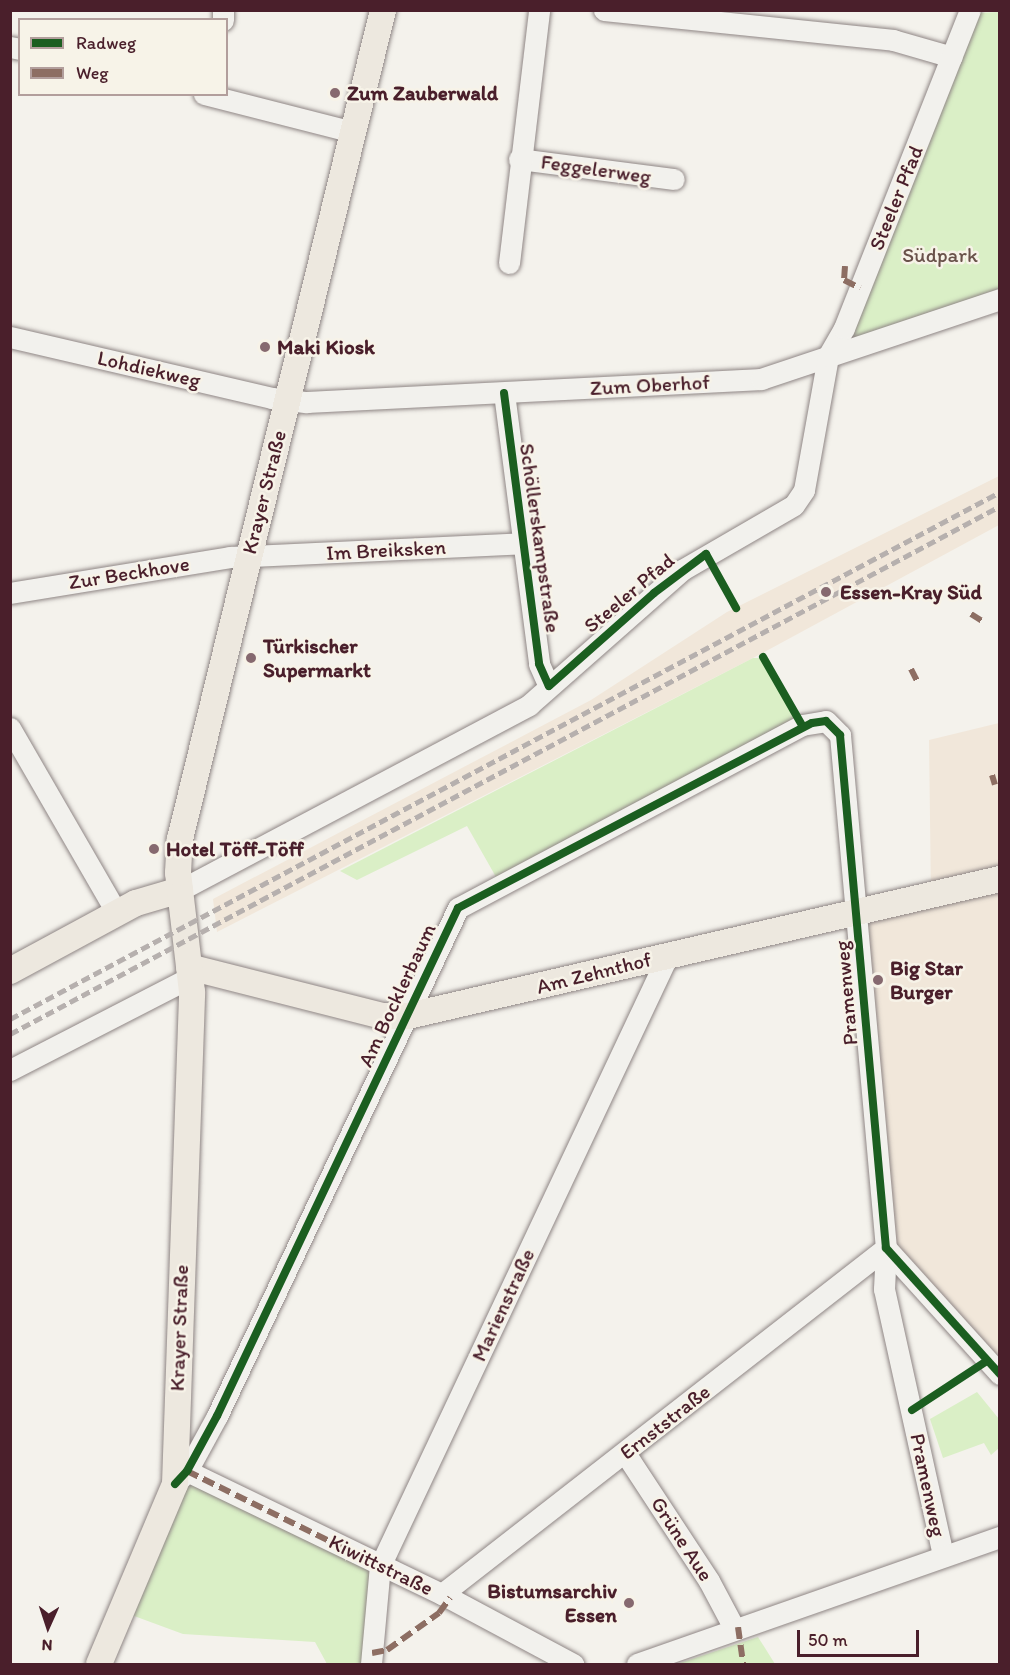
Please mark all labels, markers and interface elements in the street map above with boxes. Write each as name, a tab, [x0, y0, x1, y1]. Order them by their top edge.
legend	[18, 18, 228, 96]
text: Radweg	[76, 32, 136, 54]
text: Weg	[76, 62, 109, 84]
place label: Zum Zauberwald	[347, 80, 499, 106]
marker: Zum Zauberwald	[328, 86, 342, 100]
street label: Steeler Pfad	[864, 142, 928, 254]
street label: Feggelerweg	[539, 149, 653, 189]
park label: Südpark	[902, 242, 978, 268]
place label: Maki Kiosk	[277, 334, 375, 360]
marker: Maki Kiosk	[258, 340, 272, 354]
street label: Lohdiekweg	[95, 345, 203, 393]
street label: Zum Oberhof	[590, 369, 710, 401]
street label: Krayer Straße	[236, 427, 292, 557]
street label: Schöllerskampstraße	[514, 442, 566, 634]
street label: Im Breiksken	[325, 534, 447, 566]
street label: Steeler Pfad	[579, 548, 679, 638]
street label: Zur Beckhove	[67, 551, 191, 595]
place label: Essen-Kray Süd	[840, 579, 982, 605]
marker: Essen-Kray Süd	[817, 583, 835, 601]
place label: Türkischer Supermarkt	[263, 633, 371, 683]
marker: Türkischer Supermarkt	[244, 651, 258, 665]
place label: Hotel Töff-Töff	[166, 836, 302, 862]
marker: Hotel Töff-Töff	[147, 842, 161, 856]
street label: Am Bocklerbaum	[353, 919, 441, 1071]
street label: Pramenweg	[829, 940, 863, 1046]
street label: Am Zehnthof	[534, 946, 654, 1000]
place label: Big Star Burger	[890, 955, 963, 1005]
marker: Big Star Burger	[871, 973, 885, 987]
street label: Marienstraße	[466, 1245, 540, 1365]
street label: Krayer Straße	[164, 1264, 194, 1392]
street label: Ernststraße	[615, 1379, 715, 1465]
street label: Pramenweg	[905, 1431, 951, 1539]
street label: Grüne Aue	[646, 1492, 718, 1586]
street label: Kiwittstraße	[325, 1529, 437, 1601]
place label: Bistumsarchiv Essen	[487, 1578, 617, 1628]
marker: Bistumsarchiv Essen	[622, 1596, 636, 1610]
north arrow	[18, 1597, 78, 1657]
scale bar	[800, 1618, 922, 1656]
text: 50 m	[808, 1629, 848, 1651]
text: N	[41, 1636, 53, 1655]

